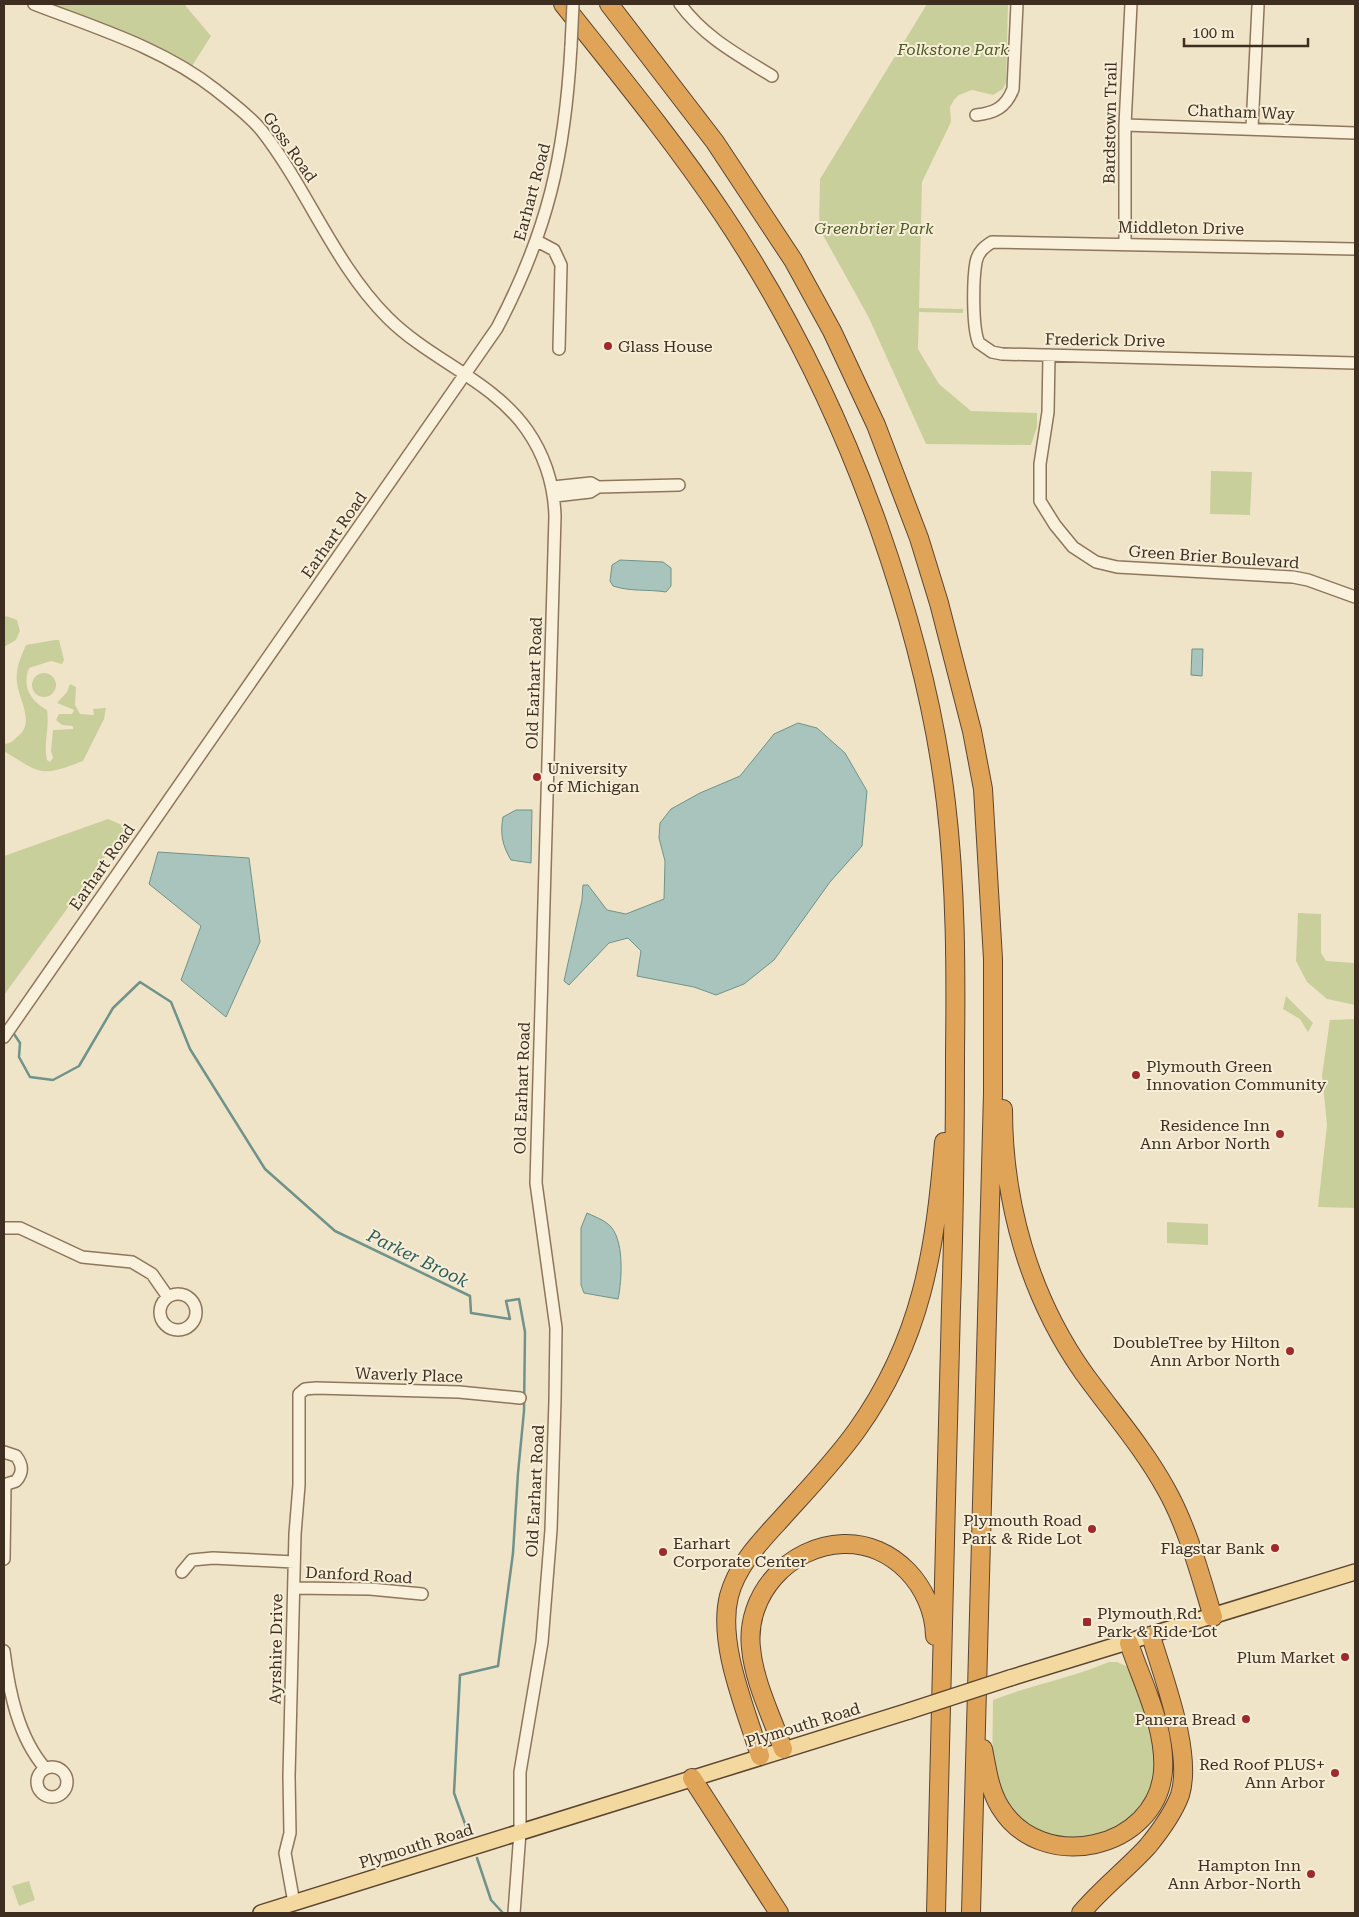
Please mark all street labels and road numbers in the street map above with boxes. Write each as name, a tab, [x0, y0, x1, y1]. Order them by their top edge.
street label: Bardstown Trail	[1099, 62, 1121, 184]
street label: Chatham Way	[1187, 101, 1295, 123]
street label: Goss Road	[259, 108, 321, 186]
street label: Earhart Road	[510, 141, 554, 243]
street label: Middleton Drive	[1118, 217, 1245, 239]
street label: Frederick Drive	[1045, 329, 1166, 351]
street label: Earhart Road	[297, 488, 371, 582]
street label: Green Brier Boulevard	[1128, 542, 1300, 572]
street label: Old Earhart Road	[522, 616, 546, 750]
street label: Earhart Road	[65, 820, 139, 914]
street label: Old Earhart Road	[510, 1021, 534, 1155]
street label: Waverly Place	[355, 1364, 463, 1386]
street label: Old Earhart Road	[522, 1424, 548, 1558]
street label: Danford Road	[305, 1563, 413, 1587]
street label: Ayrshire Drive	[266, 1593, 286, 1705]
street label: Plymouth Road	[743, 1699, 863, 1751]
street label: Plymouth Road	[356, 1820, 476, 1872]

